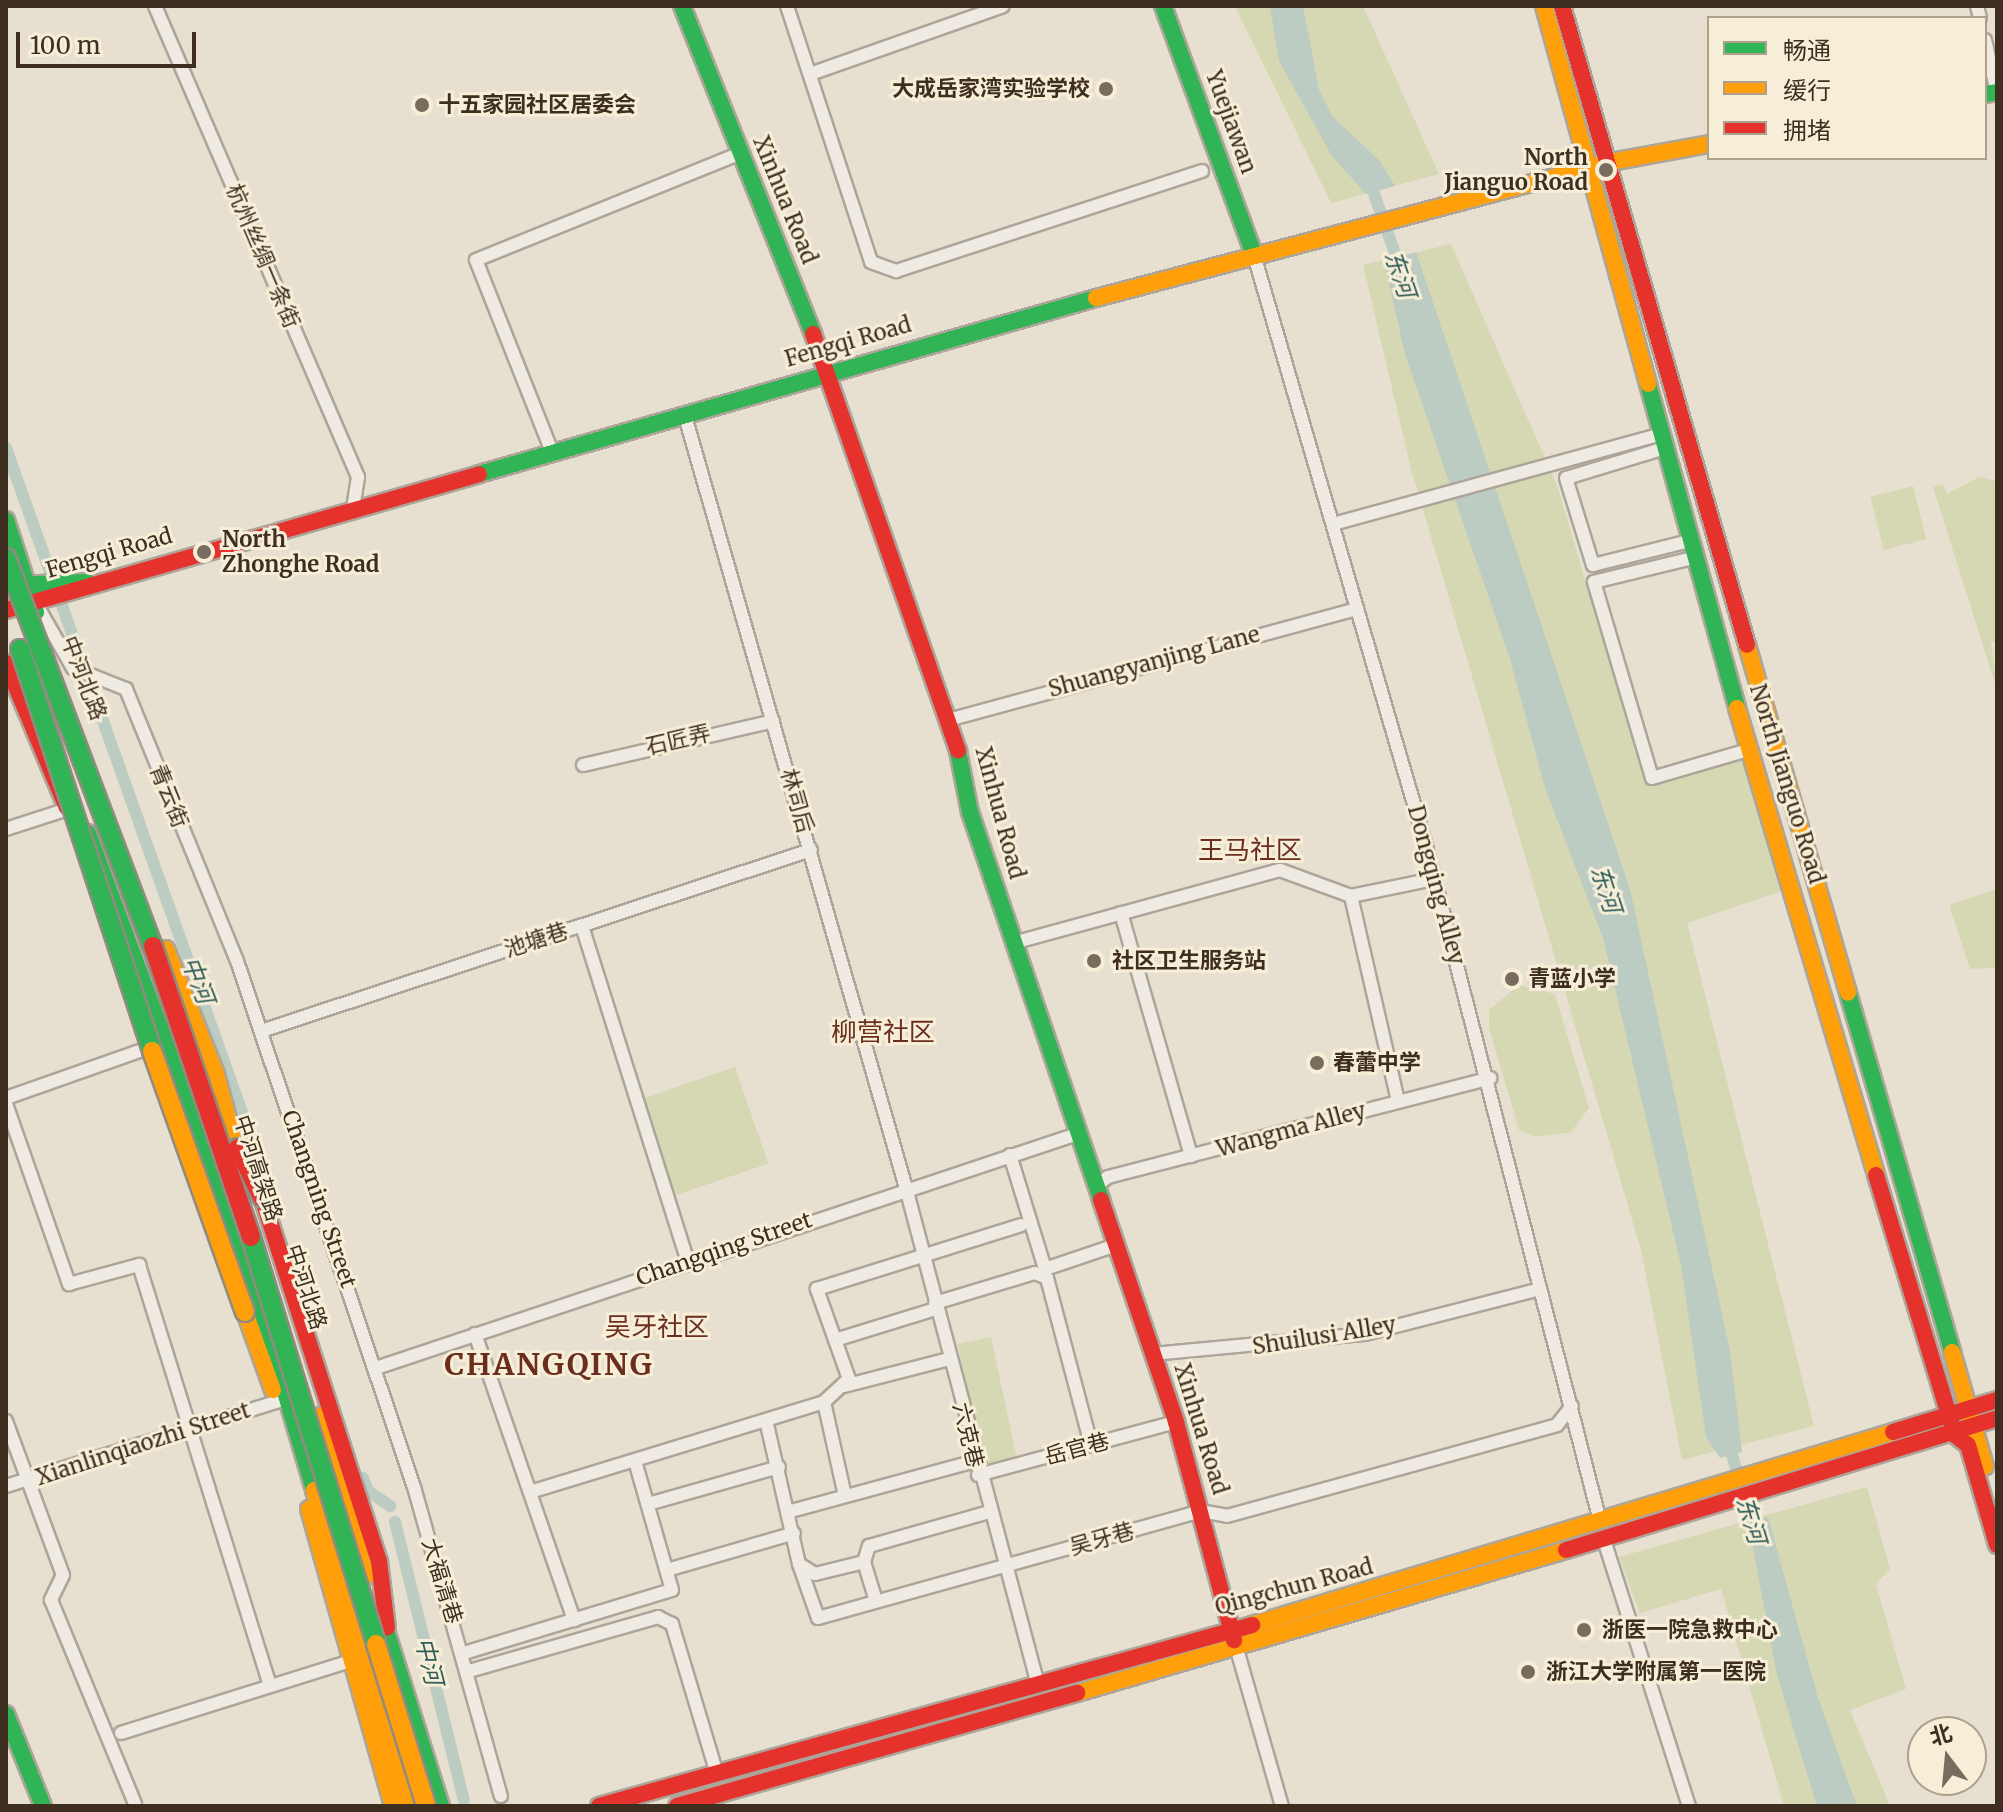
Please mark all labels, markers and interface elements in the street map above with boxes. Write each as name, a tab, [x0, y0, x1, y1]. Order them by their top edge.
scale bar	[20, 16, 200, 66]
legend	[1707, 16, 1987, 160]
text: 100 m	[30, 30, 100, 61]
text: 畅通	[1783, 35, 1831, 66]
street label: Yuejiawan	[1200, 67, 1262, 177]
text: 缓行	[1783, 75, 1831, 106]
place label: 大成岳家湾实验学校	[892, 76, 1090, 102]
marker: 大成岳家湾实验学校	[1097, 80, 1115, 98]
place label: 十五家园社区居委会	[438, 92, 636, 118]
marker: 十五家园社区居委会	[413, 96, 431, 114]
text: 拥堵	[1783, 115, 1831, 146]
street label: Xinhua Road	[747, 132, 823, 268]
place label: North Jianguo Road	[1444, 144, 1588, 196]
marker: North Jianguo Road	[1595, 159, 1617, 181]
street label: 杭州丝绸一条街	[221, 180, 305, 332]
water label: 东河	[1379, 247, 1421, 301]
street label: Fengqi Road	[782, 311, 914, 373]
street label: Fengqi Road	[43, 522, 175, 584]
place label: North Zhonghe Road	[222, 526, 379, 578]
marker: North Zhonghe Road	[193, 541, 215, 563]
street label: Shuangyanjing Lane	[1045, 621, 1263, 703]
street label: 中河北路	[56, 632, 112, 724]
street label: North Jianguo Road	[1744, 681, 1830, 887]
street label: 石匠弄	[643, 720, 713, 760]
street label: Xinhua Road	[970, 744, 1030, 882]
street label: 青云街	[144, 760, 194, 832]
street label: 林司后	[775, 766, 819, 836]
street label: Dongqing Alley	[1402, 802, 1470, 968]
district label: 王马社区	[1198, 834, 1302, 866]
water label: 东河	[1585, 862, 1627, 916]
street label: 池塘巷	[501, 917, 571, 963]
place label: 社区卫生服务站	[1112, 948, 1266, 974]
marker: 社区卫生服务站	[1083, 950, 1105, 972]
water label: 中河	[176, 952, 220, 1008]
place label: 青蓝小学	[1528, 966, 1616, 992]
marker: 青蓝小学	[1503, 970, 1521, 988]
district label: 柳营社区	[831, 1016, 935, 1048]
place label: 春蕾中学	[1333, 1050, 1421, 1076]
marker: 春蕾中学	[1308, 1054, 1326, 1072]
street label: Wangma Alley	[1213, 1097, 1369, 1163]
street label: Changning Street	[276, 1107, 362, 1291]
street label: 中河高架路	[228, 1112, 288, 1224]
street label: Changqing Street	[633, 1207, 815, 1291]
street label: 中河北路	[280, 1241, 332, 1333]
district label: 吴牙社区	[605, 1311, 709, 1343]
street label: Shuilusi Alley	[1250, 1312, 1398, 1360]
district label: CHANGQING	[444, 1346, 654, 1382]
street label: Xinhua Road	[1169, 1360, 1233, 1498]
street label: Xianlinqiaozhi Street	[32, 1397, 254, 1491]
street label: 六克巷	[947, 1400, 989, 1470]
street label: 岳官巷	[1042, 1428, 1112, 1470]
water label: 东河	[1730, 1493, 1772, 1547]
street label: 吴牙巷	[1067, 1517, 1137, 1561]
street label: 大福清巷	[417, 1535, 467, 1627]
street label: Qingchun Road	[1212, 1553, 1376, 1621]
place label: 浙医一院急救中心	[1602, 1617, 1778, 1643]
marker: 浙医一院急救中心	[1573, 1619, 1595, 1641]
water label: 中河	[409, 1634, 449, 1688]
place label: 浙江大学附属第一医院	[1546, 1659, 1766, 1685]
marker: 浙江大学附属第一医院	[1517, 1661, 1539, 1683]
north arrow	[1907, 1716, 1987, 1796]
text: 北	[1926, 1718, 1955, 1751]

